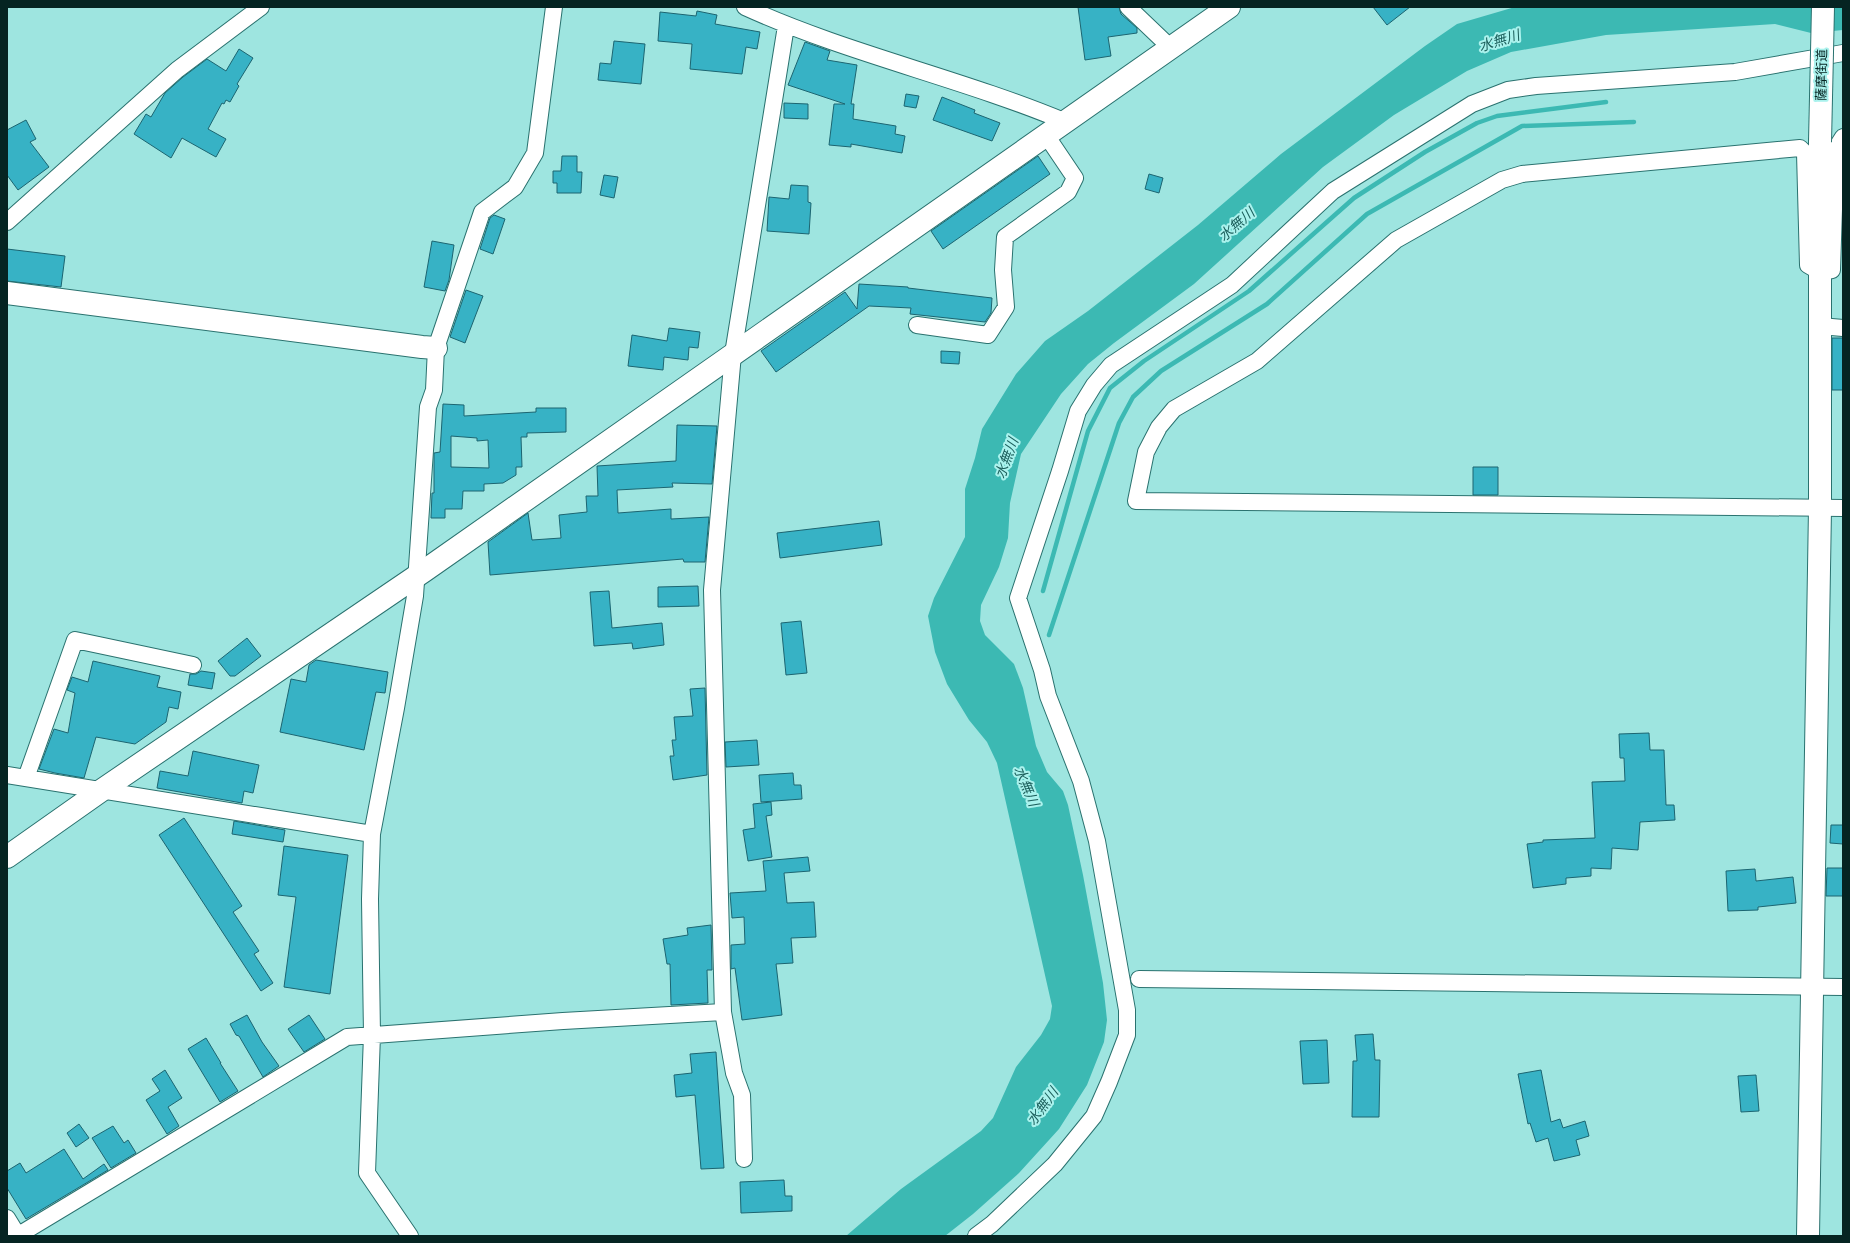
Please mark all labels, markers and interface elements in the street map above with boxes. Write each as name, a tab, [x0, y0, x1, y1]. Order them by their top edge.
water label: 水無川	[1476, 24, 1524, 55]
street label: 薩摩街道	[1812, 49, 1830, 101]
water label: 水無川	[1214, 202, 1260, 245]
water label: 水無川	[990, 433, 1023, 481]
water label: 水無川	[1010, 763, 1045, 811]
water label: 水無川	[1022, 1082, 1063, 1129]

